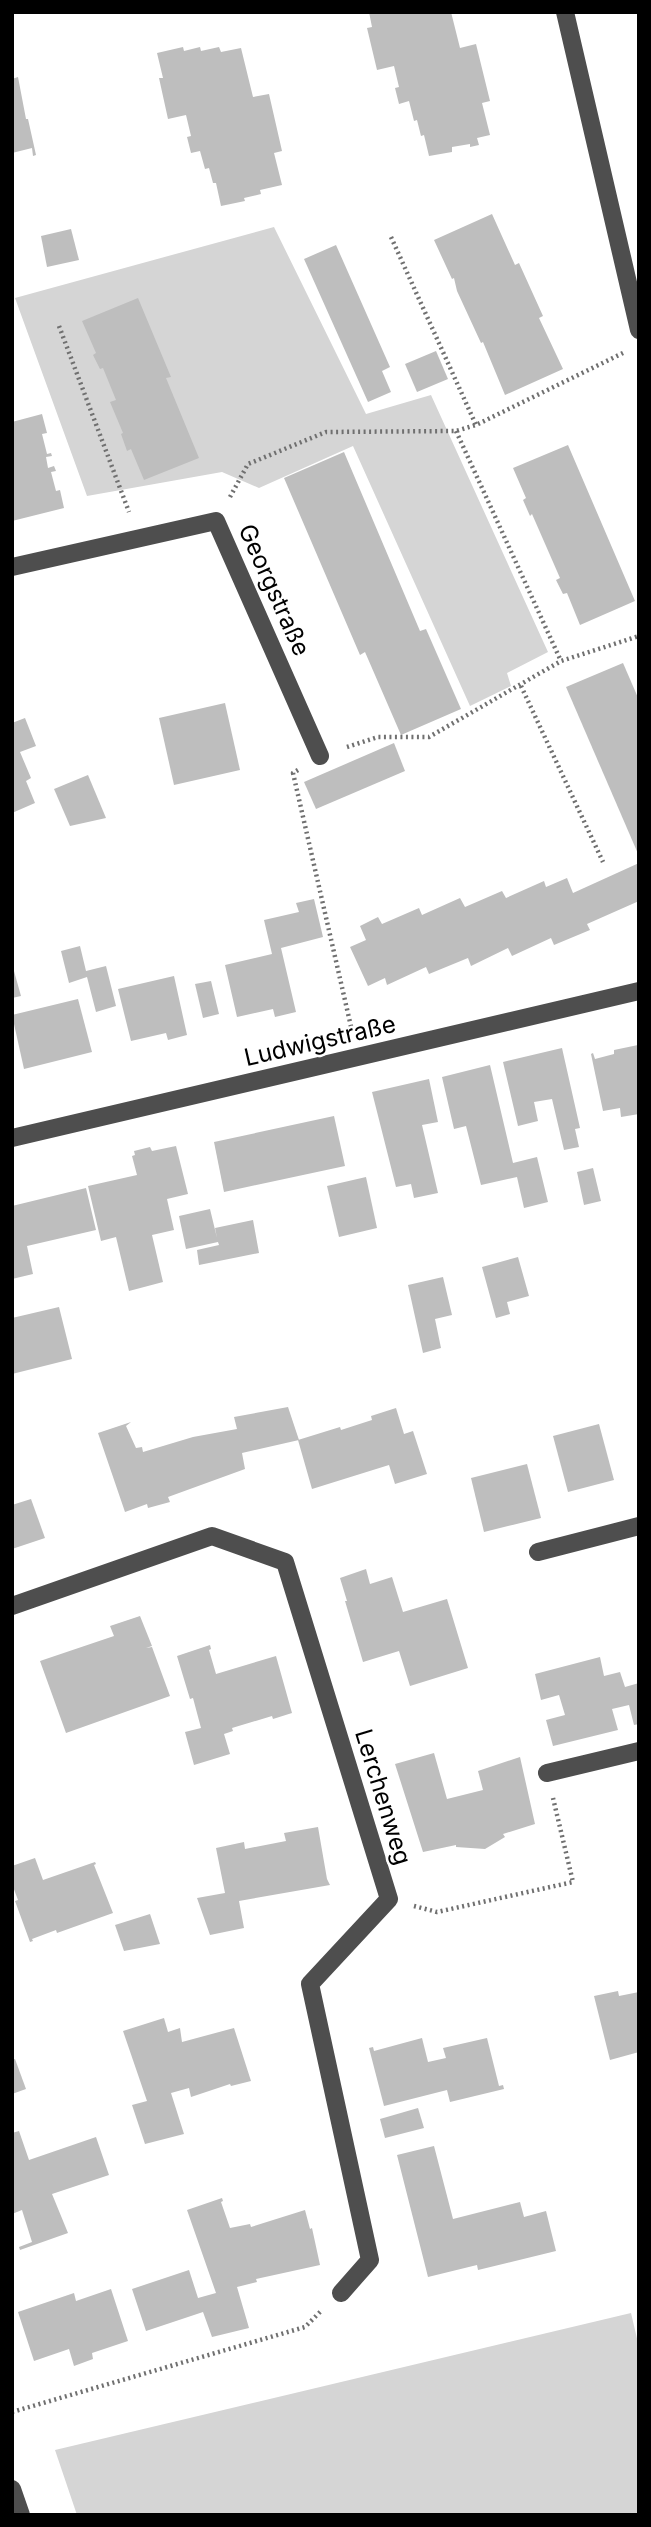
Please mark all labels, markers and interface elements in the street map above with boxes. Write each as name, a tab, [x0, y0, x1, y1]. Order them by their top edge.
street label: Georgstraße	[232, 519, 316, 660]
street label: Ludwigstraße	[241, 1009, 398, 1072]
street label: Lerchenweg	[349, 1726, 418, 1868]

